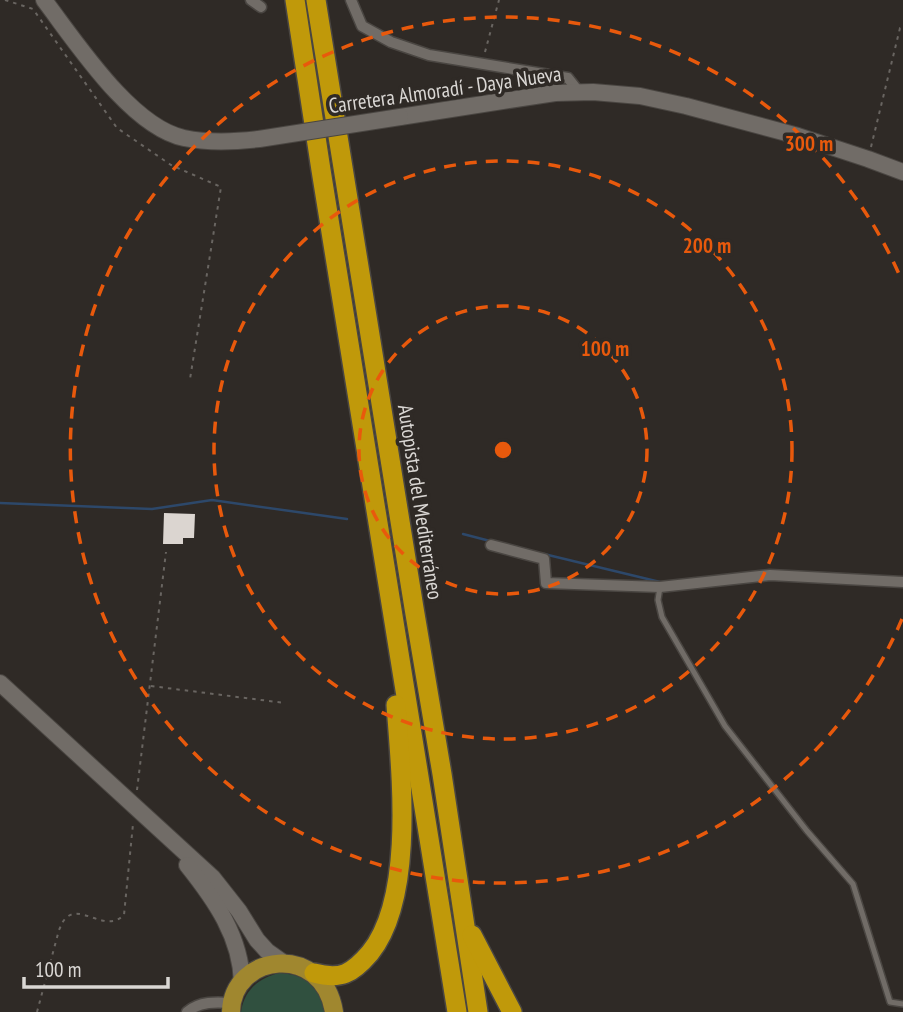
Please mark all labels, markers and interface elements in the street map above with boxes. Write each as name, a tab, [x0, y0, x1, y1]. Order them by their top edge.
street label: Carretera Almoradí - Daya Nueva	[327, 60, 563, 119]
text: 300 m	[785, 130, 833, 157]
text: 200 m	[683, 232, 731, 259]
text: 100 m	[581, 335, 629, 362]
street label: Autopista del Mediterráneo	[392, 403, 449, 601]
centre of rings	[491, 438, 515, 462]
scale bar	[24, 946, 168, 990]
text: 100 m	[35, 956, 81, 983]

